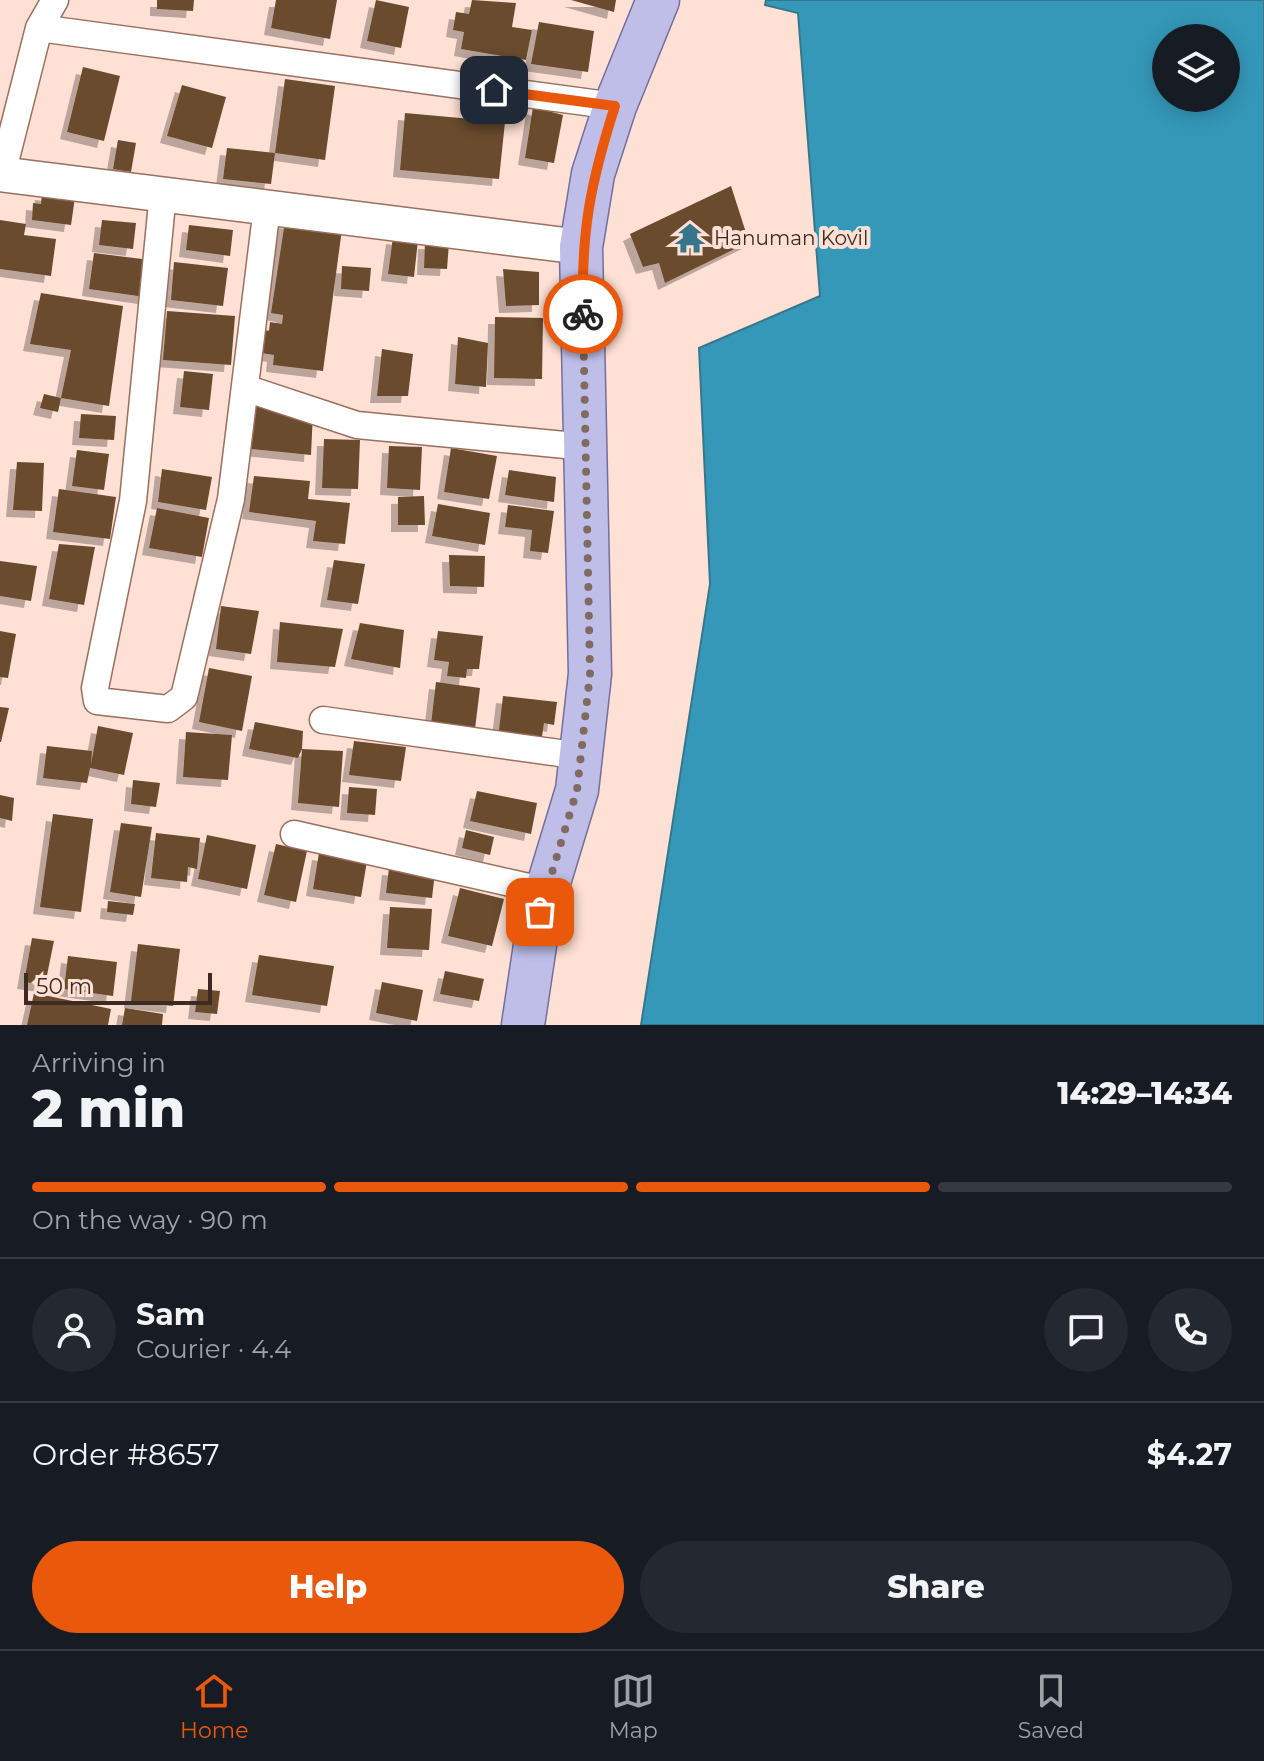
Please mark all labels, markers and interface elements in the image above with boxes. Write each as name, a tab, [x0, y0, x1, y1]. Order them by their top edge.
map controls	[1152, 24, 1240, 112]
button: layers	[1152, 24, 1240, 112]
pin	[460, 56, 528, 124]
icon: home	[472, 68, 516, 112]
temple icon: Hanuman Kovil	[673, 221, 707, 255]
place label: Hanuman Kovil	[714, 226, 868, 250]
courier	[543, 274, 623, 354]
icon: bike	[561, 292, 605, 336]
pin	[506, 878, 574, 946]
icon: bag	[518, 890, 562, 934]
scale bar	[24, 969, 212, 1005]
text: 50 m	[36, 973, 92, 1000]
text: Arriving in	[32, 1047, 166, 1079]
text: 14:29–14:34	[1057, 1075, 1232, 1112]
text: 2 min	[32, 1077, 185, 1140]
text: On the way · 90 m	[32, 1204, 268, 1236]
button: person	[32, 1288, 116, 1372]
button: chat	[1044, 1288, 1128, 1372]
button: phone	[1148, 1288, 1232, 1372]
text: Sam	[136, 1296, 205, 1333]
text: Courier · 4.4	[136, 1333, 291, 1365]
text: Order #8657	[32, 1436, 220, 1473]
text: $4.27	[1147, 1436, 1232, 1473]
button: Help	[32, 1541, 624, 1633]
button: Share	[640, 1541, 1232, 1633]
tab: Home	[180, 1669, 248, 1744]
tab: Map	[609, 1669, 658, 1744]
tab: Saved	[1018, 1669, 1084, 1744]

